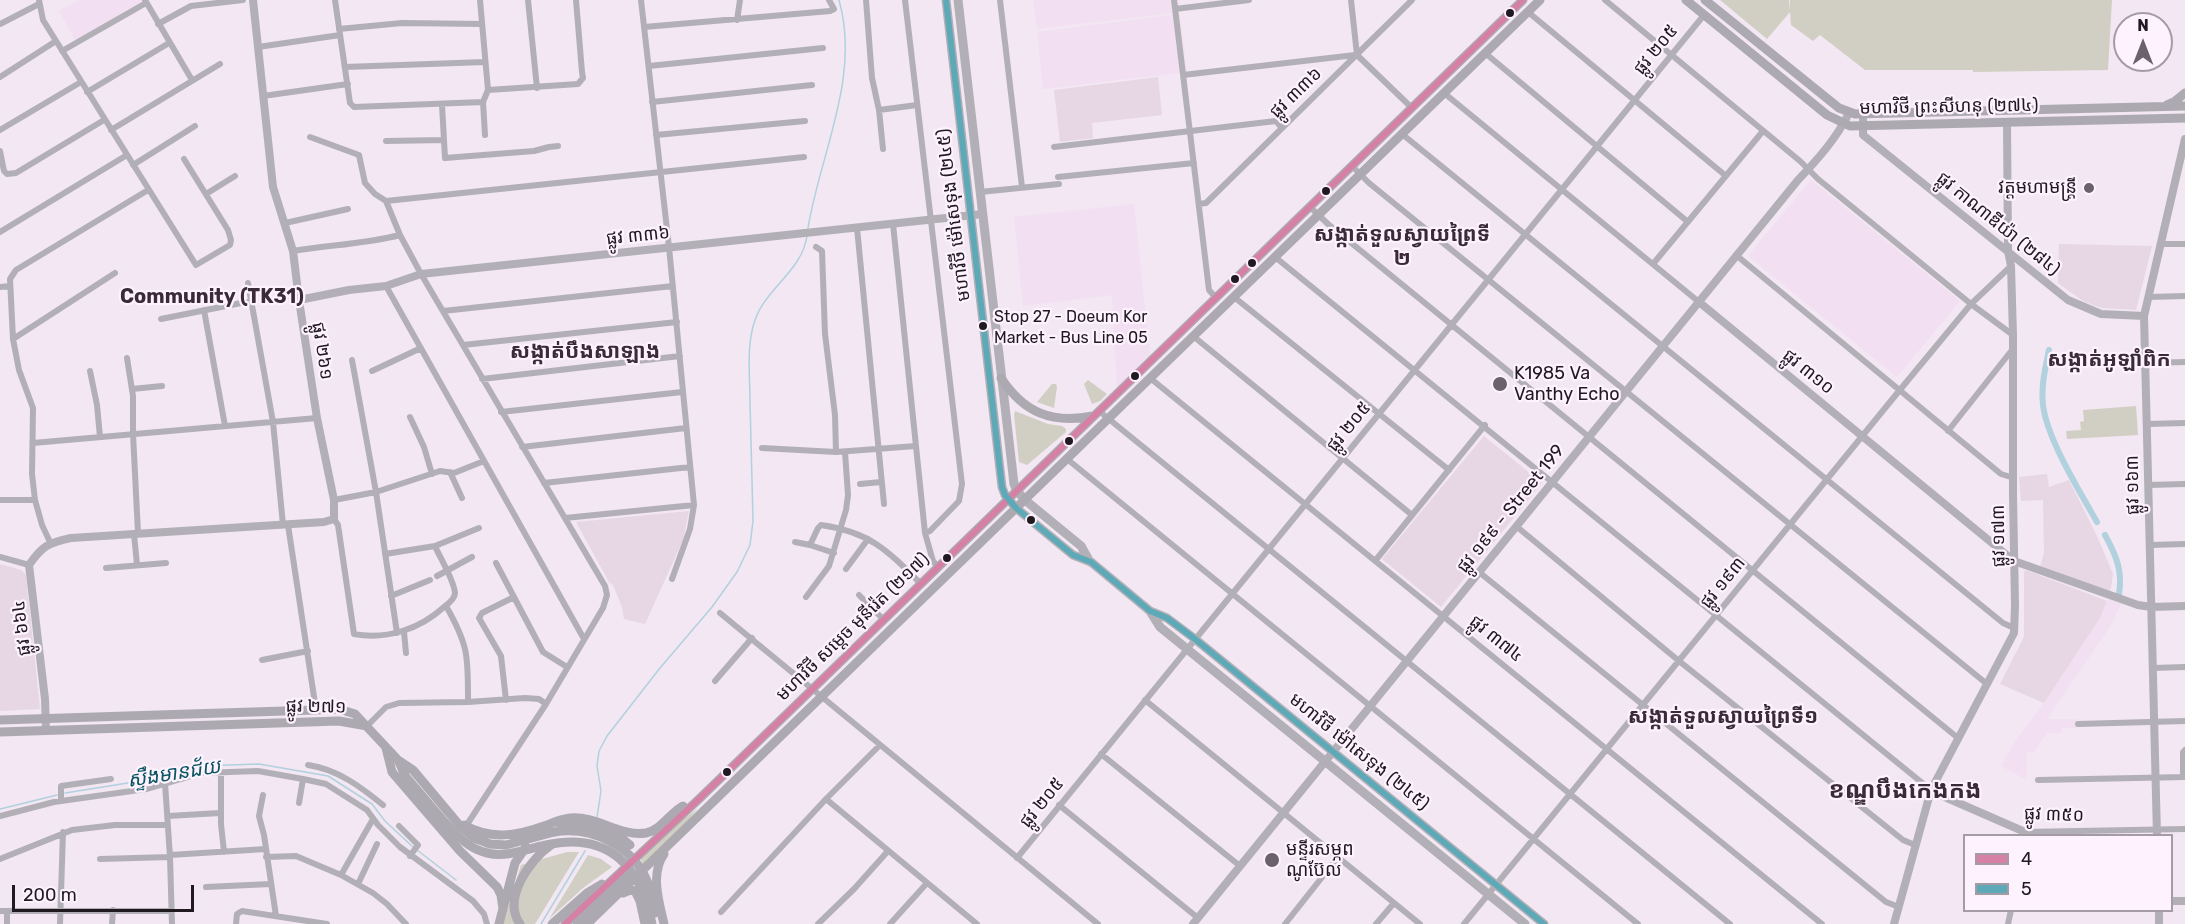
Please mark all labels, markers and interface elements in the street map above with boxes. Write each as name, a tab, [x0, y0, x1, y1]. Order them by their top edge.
unlabelled marker	[1504, 7, 1516, 19]
north arrow	[2113, 12, 2173, 72]
text: N	[2137, 16, 2149, 35]
street label: ផ្លូវ ២០៥	[1629, 21, 1683, 79]
street label: ផ្លូវ ៣៣៦	[1265, 63, 1327, 123]
street label: មហាវិថី ព្រះសីហនុ (២៧៤)	[1859, 95, 2039, 119]
street label: មហាវិថី ម៉ៅសេទុង (២៤៥)	[933, 127, 975, 303]
street label: ផ្លូវ កាណាឌីយ៉ា (២៨៤)	[1932, 168, 2064, 280]
place label: វត្តមហាមន្រ្តី	[1998, 177, 2077, 199]
marker: វត្តមហាមន្រ្តី	[2082, 181, 2096, 195]
unlabelled marker	[1320, 185, 1332, 197]
street label: ផ្លូវ ៣៣៦	[605, 222, 671, 250]
district label: សង្កាត់ទួលស្វាយព្រៃទី ២	[1314, 222, 1490, 272]
unlabelled marker	[1246, 257, 1258, 269]
unlabelled marker	[1229, 273, 1241, 285]
district label: Community (TK31)	[120, 285, 304, 309]
place label: Stop 27 - Doeum Kor Market - Bus Line 05	[994, 307, 1148, 345]
marker: Stop 27 - Doeum Kor Market - Bus Line 05	[977, 320, 989, 332]
street label: ផ្លូវ ២៦១	[307, 321, 337, 381]
district label: សង្កាត់បឹងសាឡាង	[510, 339, 660, 365]
street label: ផ្លូវ ៣១០	[1778, 345, 1838, 399]
district label: សង្កាត់អូឡាំពិក	[2047, 347, 2171, 373]
place label: K1985 Va Vanthy Echo	[1514, 363, 1620, 406]
unlabelled marker	[1129, 370, 1141, 382]
marker: K1985 Va Vanthy Echo	[1491, 375, 1509, 393]
street label: ផ្លូវ ២០៥	[1322, 398, 1376, 456]
unlabelled marker	[1063, 435, 1075, 447]
street label: ផ្លូវ ១៩៩ - Street 199	[1453, 440, 1569, 578]
street label: ផ្លូវ ១៦៣	[2122, 455, 2144, 515]
street label: ផ្លូវ ១៧៣	[1988, 504, 2010, 568]
unlabelled marker	[1025, 514, 1037, 526]
street label: មហាវិថី សម្តេច មុនីរ៉េត (២១៧)	[772, 548, 934, 706]
unlabelled marker	[941, 552, 953, 564]
street label: ផ្លូវ ១៩៣	[1696, 553, 1750, 613]
street label: ផ្លូវ ៦៦៤	[8, 599, 36, 657]
street label: ផ្លូវ ៣៧៤	[1465, 611, 1527, 667]
street label: មហាវិថី ម៉ៅសេទុង (២៤៥)	[1285, 689, 1433, 815]
street label: ផ្លូវ ២៧១	[285, 696, 347, 718]
district label: សង្កាត់ទួលស្វាយព្រៃទី១	[1628, 704, 1818, 730]
water label: ស្ទឹងមានជ័យ	[126, 755, 222, 793]
unlabelled marker	[721, 766, 733, 778]
street label: ផ្លូវ ២០៥	[1015, 774, 1069, 832]
district label: ខណ្ឌបឹងកេងកង	[1828, 777, 1982, 805]
street label: ផ្លូវ ៣៥០	[2024, 803, 2084, 827]
legend	[1963, 834, 2173, 912]
place label: មន្ទីរសម្ភព ណូប៊ែល	[1286, 839, 1354, 882]
text: 4	[2021, 848, 2032, 870]
marker: មន្ទីរសម្ភព ណូប៊ែល	[1263, 851, 1281, 869]
scale bar	[15, 873, 196, 911]
text: 5	[2021, 878, 2032, 900]
text: 200 m	[23, 884, 77, 906]

